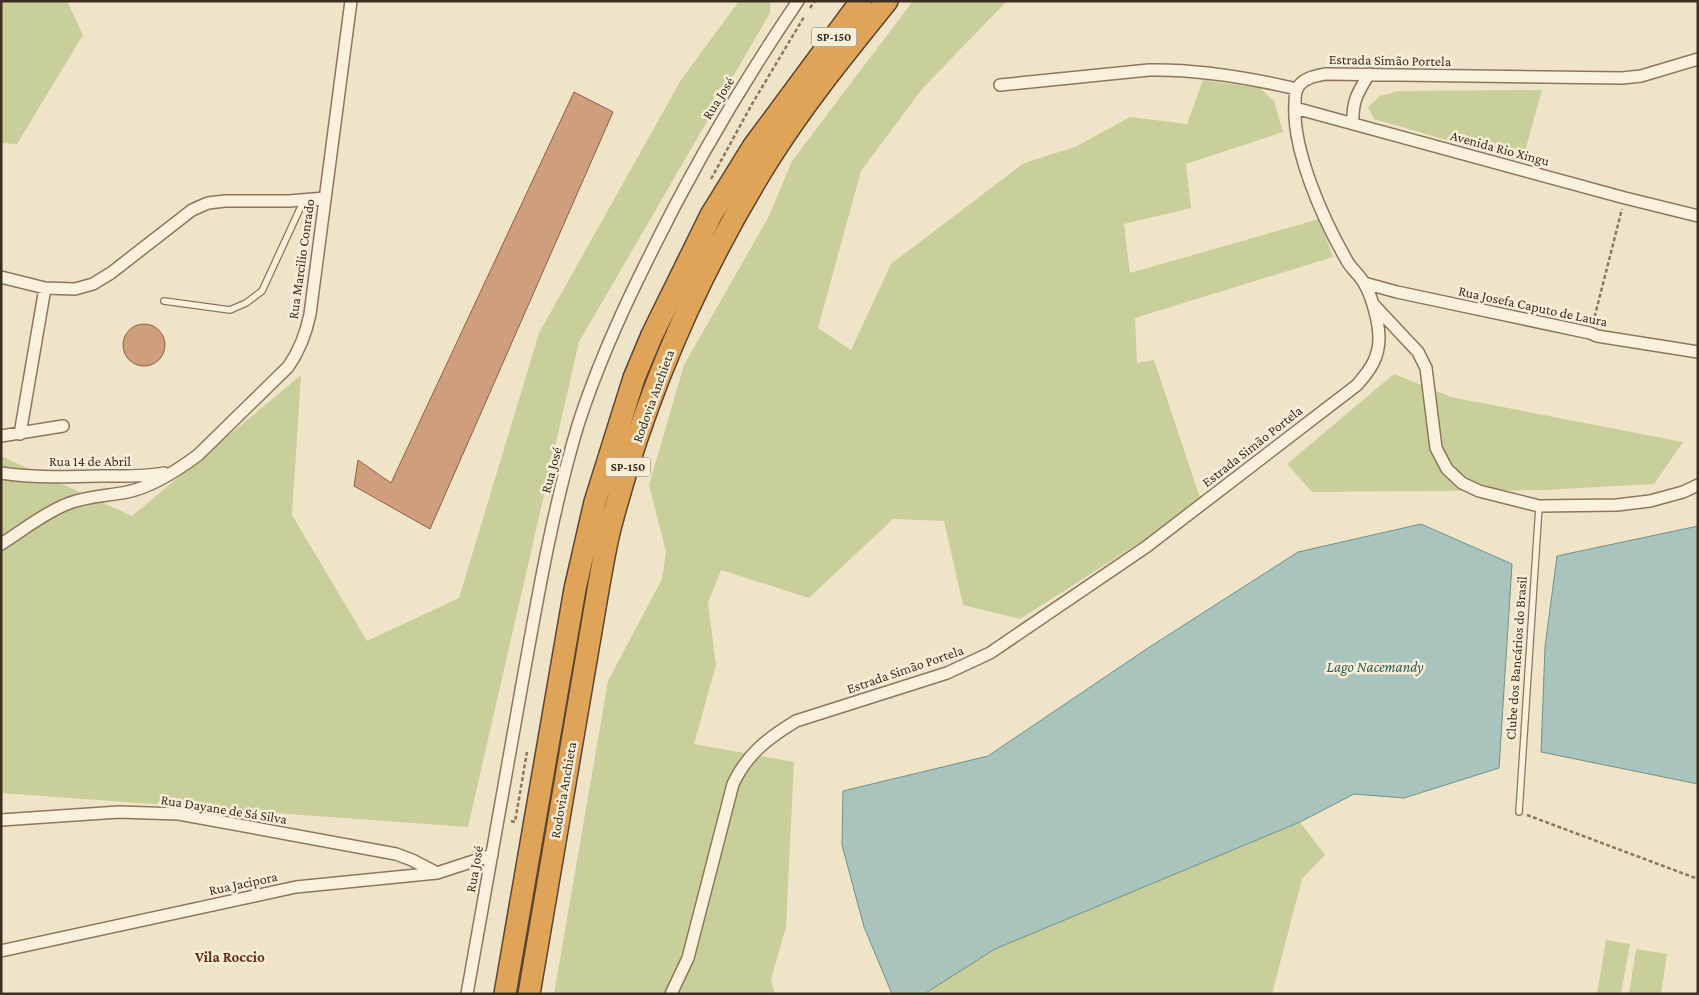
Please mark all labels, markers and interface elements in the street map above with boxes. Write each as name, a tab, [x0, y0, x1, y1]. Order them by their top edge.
road number: SP-150	[812, 28, 856, 46]
street label: Estrada Simão Portela	[1329, 51, 1452, 69]
street label: Rua José	[699, 74, 737, 122]
street label: Avenida Rio Xingu	[1449, 127, 1552, 169]
street label: Rua Marcilio Conrado	[285, 198, 317, 320]
street label: Rua Josefa Caputo de Laura	[1457, 282, 1609, 330]
street label: Rodovia Anchieta	[629, 347, 677, 445]
street label: Estrada Simão Portela	[1199, 402, 1306, 490]
street label: Rua José	[537, 445, 565, 495]
street label: Rua 14 de Abril	[49, 453, 131, 469]
road number: SP-150	[606, 458, 650, 477]
street label: Clube dos Bancários do Brasil	[1502, 575, 1530, 740]
street label: Estrada Simão Portela	[845, 641, 966, 696]
water label: Lago Nacemandy	[1326, 659, 1424, 676]
street label: Rodovia Anchieta	[547, 740, 579, 839]
street label: Rua Dayane de Sá Silva	[160, 791, 289, 827]
street label: Rua José	[462, 845, 486, 893]
street label: Rua Jacipora	[207, 868, 279, 898]
district label: Vila Roccio	[194, 949, 265, 965]

